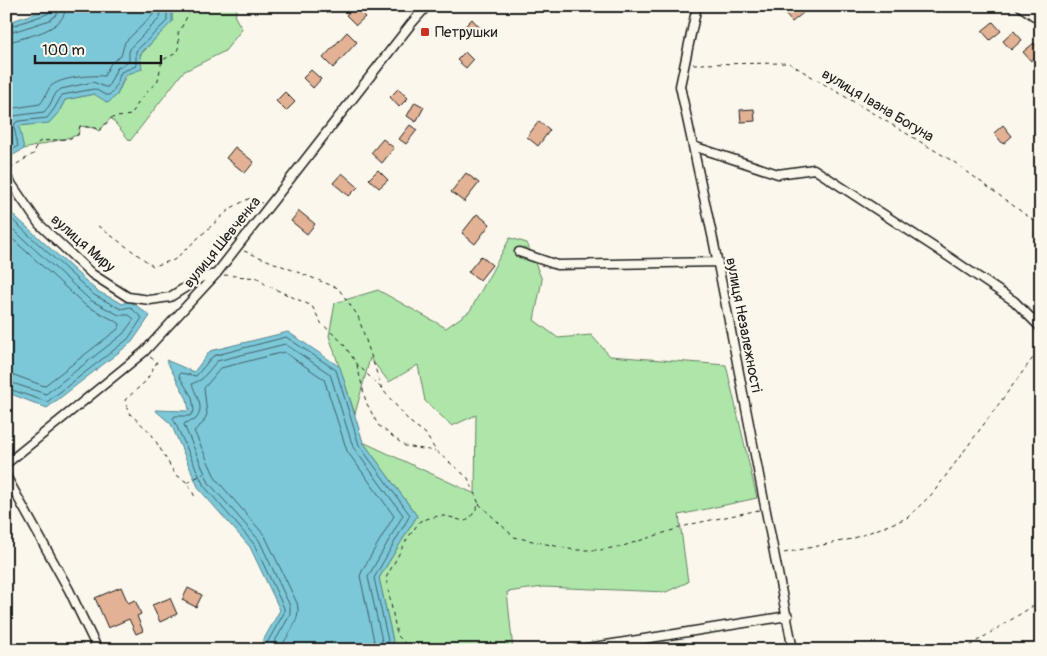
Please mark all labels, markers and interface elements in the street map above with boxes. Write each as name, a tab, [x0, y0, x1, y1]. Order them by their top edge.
place label: Петрушки	[435, 23, 498, 42]
marker: Петрушки	[419, 26, 431, 38]
scale bar	[35, 32, 161, 64]
text: 100 m	[42, 41, 85, 60]
street label: вулиця Івана Богуна	[818, 64, 937, 146]
street label: вулиця Шевченка	[180, 193, 265, 292]
street label: вулиця Миру	[47, 210, 119, 277]
street label: вулиця Незалежності	[721, 256, 766, 395]

